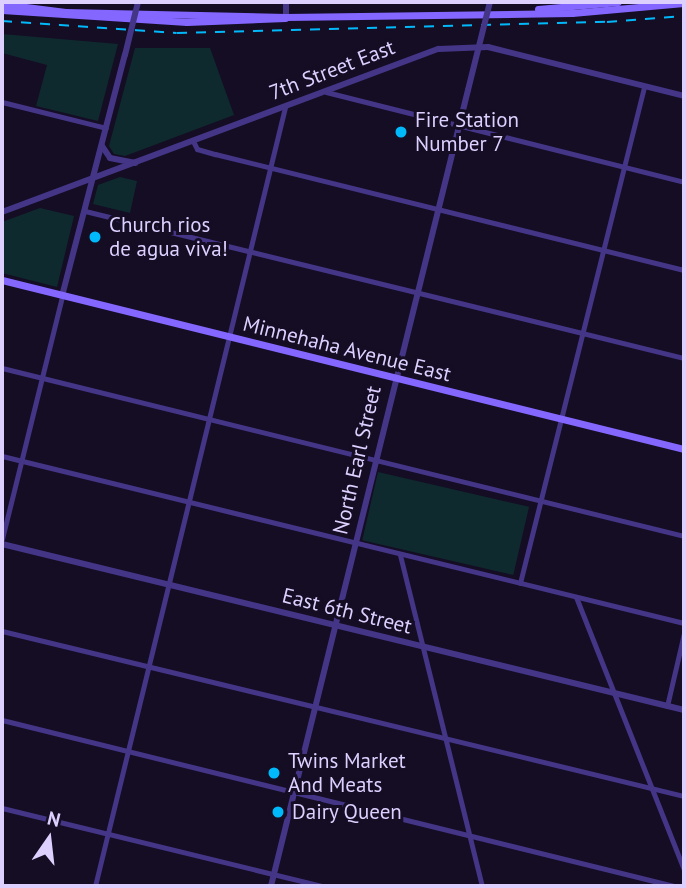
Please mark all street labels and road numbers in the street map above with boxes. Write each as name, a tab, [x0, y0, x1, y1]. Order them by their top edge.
street label: 7th Street East	[266, 35, 398, 105]
street label: Minnehaha Avenue East	[240, 311, 454, 387]
street label: North Earl Street	[328, 383, 386, 537]
street label: East 6th Street	[280, 583, 414, 639]

